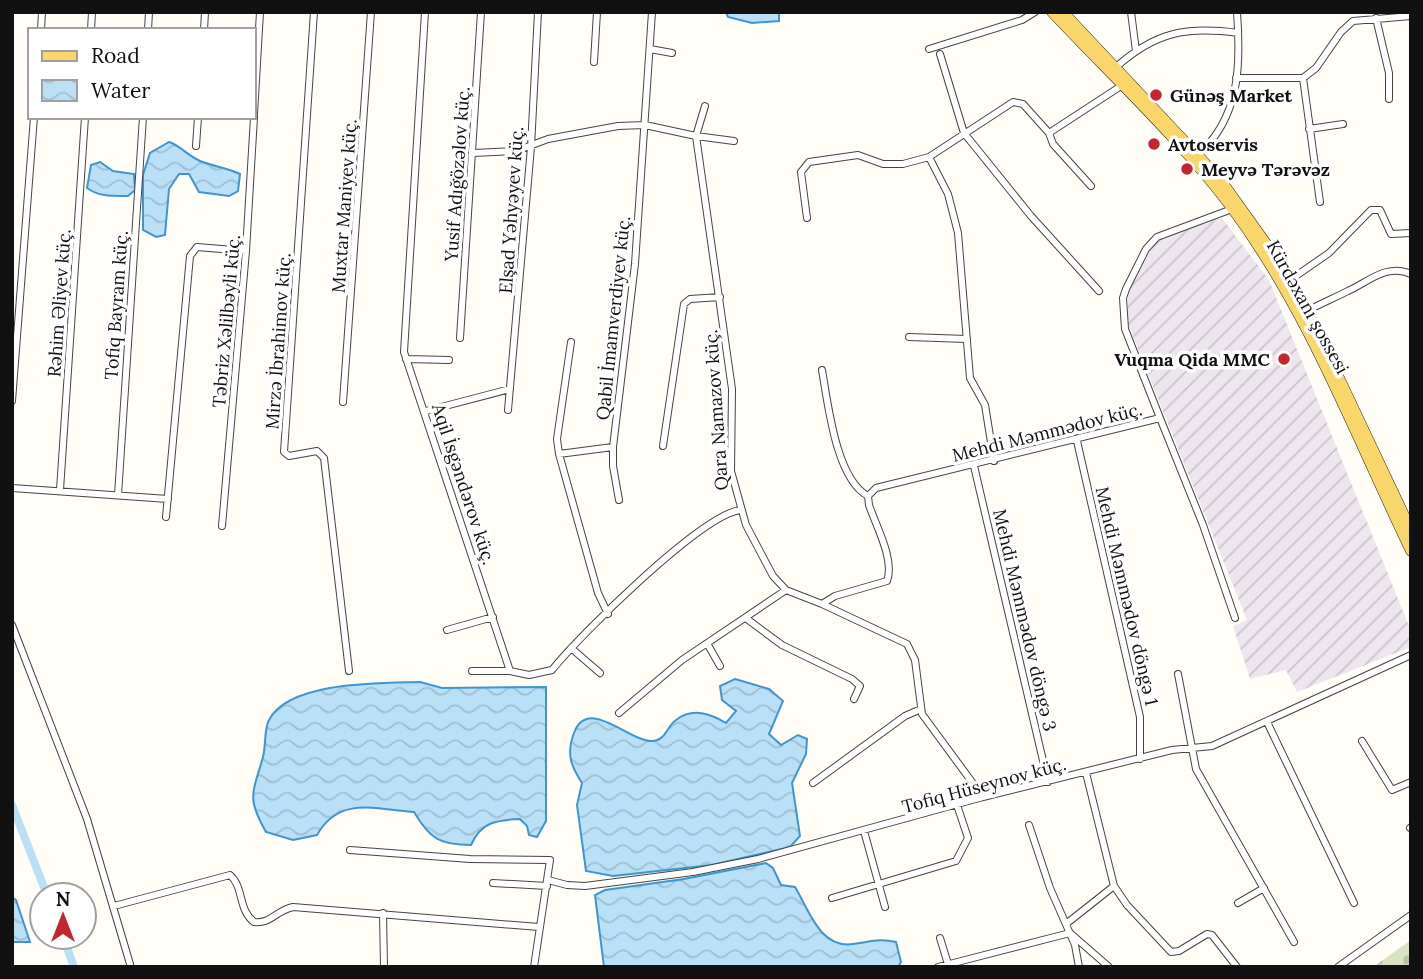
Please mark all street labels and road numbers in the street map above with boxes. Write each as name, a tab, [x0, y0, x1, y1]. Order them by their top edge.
street label: Yusif Adığözəlov küç.	[439, 86, 475, 263]
street label: Muxtar Maniyev küç.	[326, 118, 362, 294]
street label: Elşad Yəhyəyev küç.	[494, 126, 528, 294]
street label: Qabil İmamverdiyev küç.	[591, 215, 635, 421]
street label: Rəhim Əliyev küç.	[42, 228, 76, 378]
street label: Tofiq Bayram küç.	[99, 230, 133, 380]
street label: Təbriz Xəlilbəyli küç.	[207, 234, 245, 408]
street label: Kürdəxanı şossesi	[1262, 236, 1354, 378]
street label: Mirzə İbrahimov küç.	[260, 252, 296, 430]
street label: Qara Namazov küç.	[699, 329, 733, 491]
street label: Mehdi Məmmədov küç.	[950, 397, 1144, 467]
street label: Aqil İsgəndərov küç.	[427, 400, 501, 567]
street label: Mehdi Məmmədov döngə 1	[1091, 484, 1163, 708]
street label: Mehdi Məmmədov döngə 3	[988, 507, 1062, 733]
street label: Tofiq Hüseynov küç.	[899, 752, 1069, 818]

